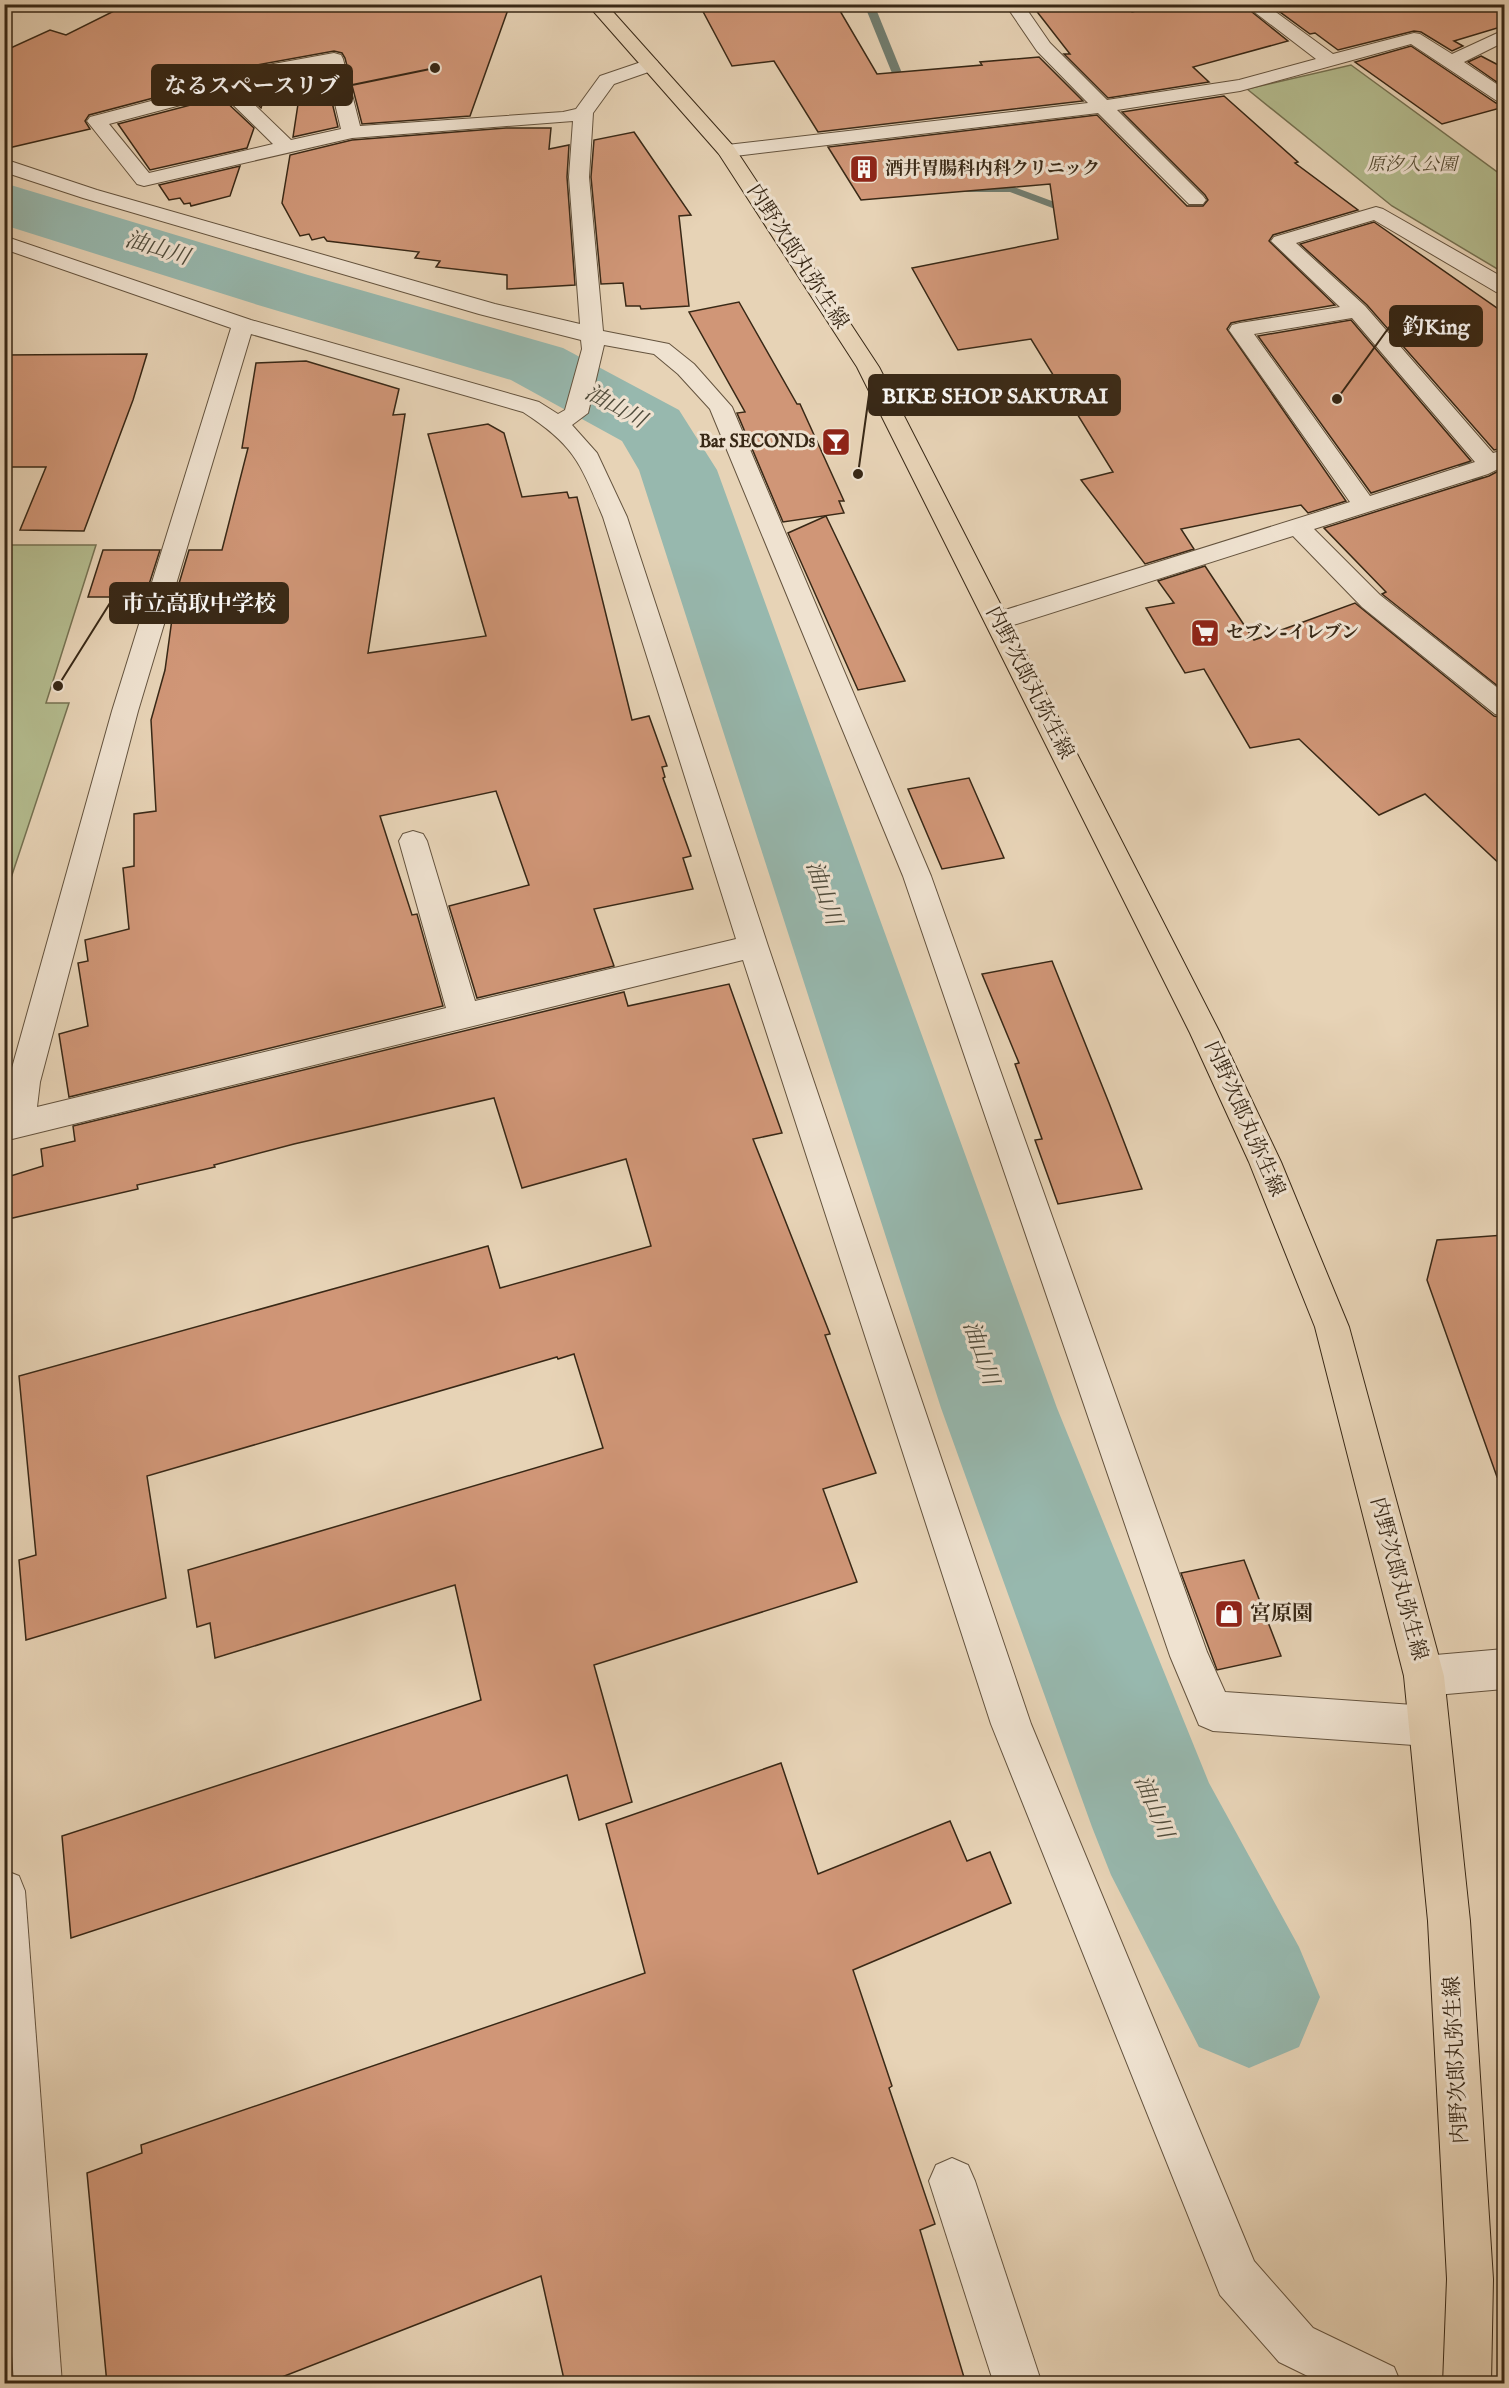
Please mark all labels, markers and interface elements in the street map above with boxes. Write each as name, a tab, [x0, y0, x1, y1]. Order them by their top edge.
callout: なるスペースリブ	[152, 65, 352, 105]
text: なるスペースリブ	[165, 73, 339, 101]
building icon: 酒井胃腸科内科クリニック	[848, 153, 880, 185]
park label: 原汐入公園	[1367, 154, 1460, 177]
place label: 酒井胃腸科内科クリニック	[885, 158, 1100, 181]
street label: 内野次郎丸弥生線	[740, 179, 854, 335]
water label: 油山川	[121, 226, 195, 273]
callout: 釣King	[1390, 306, 1482, 346]
text: 釣King	[1402, 314, 1471, 342]
callout: BIKE SHOP SAKURAI	[869, 375, 1120, 415]
water label: 油山川	[579, 379, 652, 436]
text: BIKE SHOP SAKURAI	[882, 383, 1109, 411]
bar icon: Bar SECONDs	[820, 426, 852, 458]
place label: Bar SECONDs	[699, 431, 816, 454]
callout: 市立高取中学校	[110, 583, 288, 623]
text: 市立高取中学校	[122, 591, 276, 619]
street label: 内野次郎丸弥生線	[979, 602, 1079, 764]
supermarket icon: セブン-イレブン	[1189, 617, 1221, 649]
place label: セブン-イレブン	[1226, 622, 1359, 645]
water label: 油山川	[799, 857, 848, 931]
street label: 内野次郎丸弥生線	[1198, 1037, 1290, 1201]
water label: 油山川	[956, 1317, 1005, 1391]
street label: 内野次郎丸弥生線	[1363, 1494, 1433, 1664]
shop icon: 宮原園	[1213, 1598, 1245, 1630]
place label: 宮原園	[1250, 1601, 1313, 1628]
water label: 油山川	[1127, 1771, 1180, 1845]
street label: 内野次郎丸弥生線	[1439, 1975, 1475, 2145]

